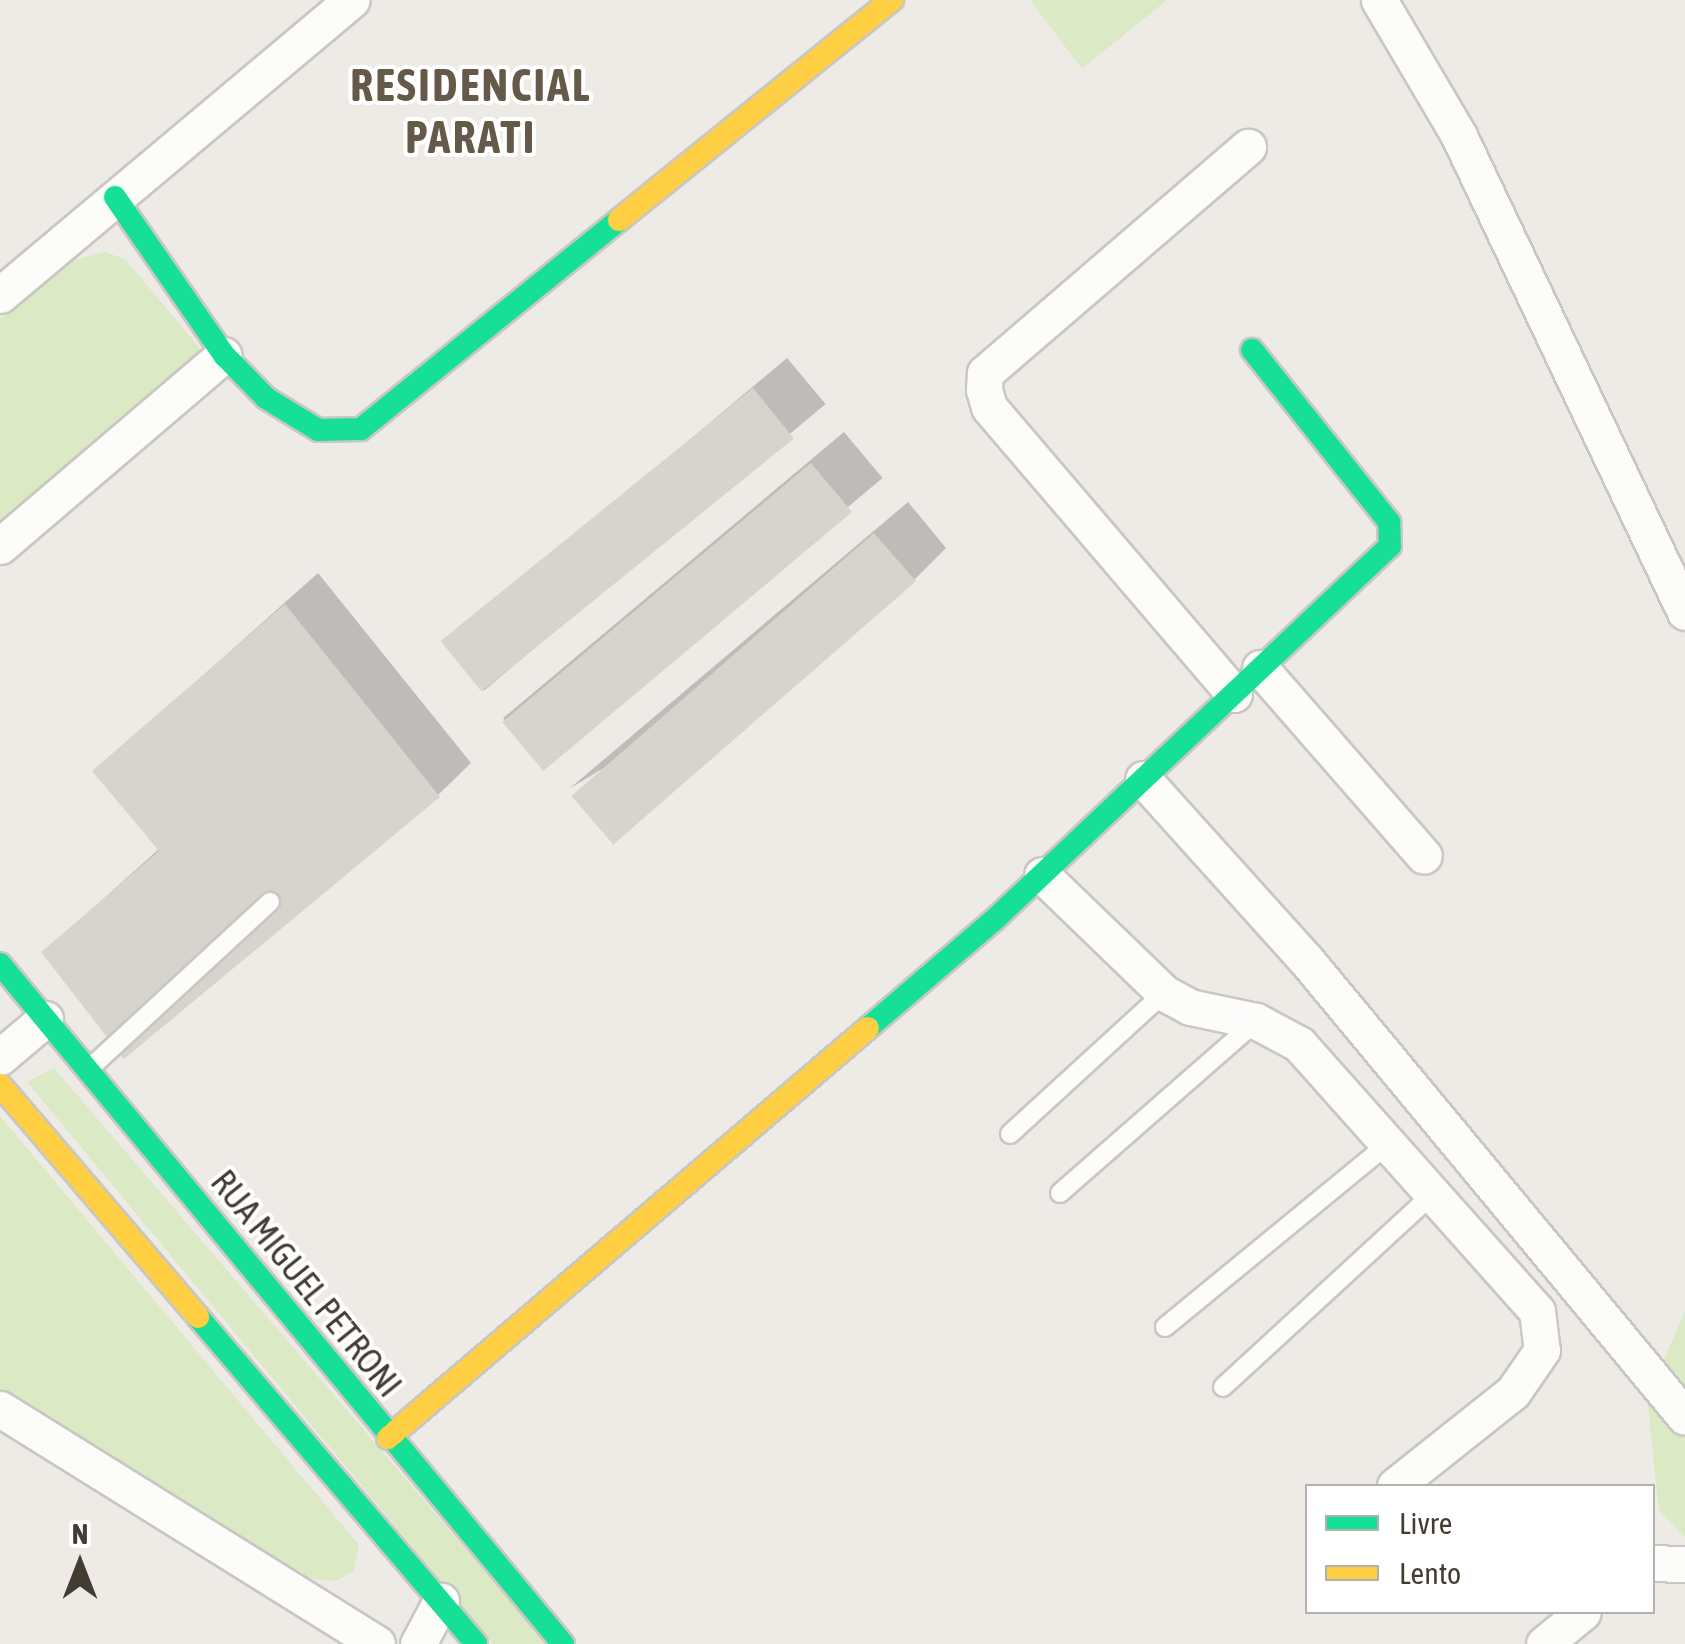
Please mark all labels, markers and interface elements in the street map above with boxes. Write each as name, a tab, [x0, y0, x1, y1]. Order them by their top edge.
district label: RESIDENCIAL PARATI	[350, 59, 592, 165]
street label: RUA MIGUEL PETRONI	[203, 1161, 411, 1405]
legend	[1305, 1484, 1655, 1614]
text: Livre	[1399, 1506, 1452, 1540]
north arrow	[30, 1514, 130, 1614]
text: N	[72, 1518, 88, 1550]
text: Lento	[1399, 1556, 1461, 1590]

